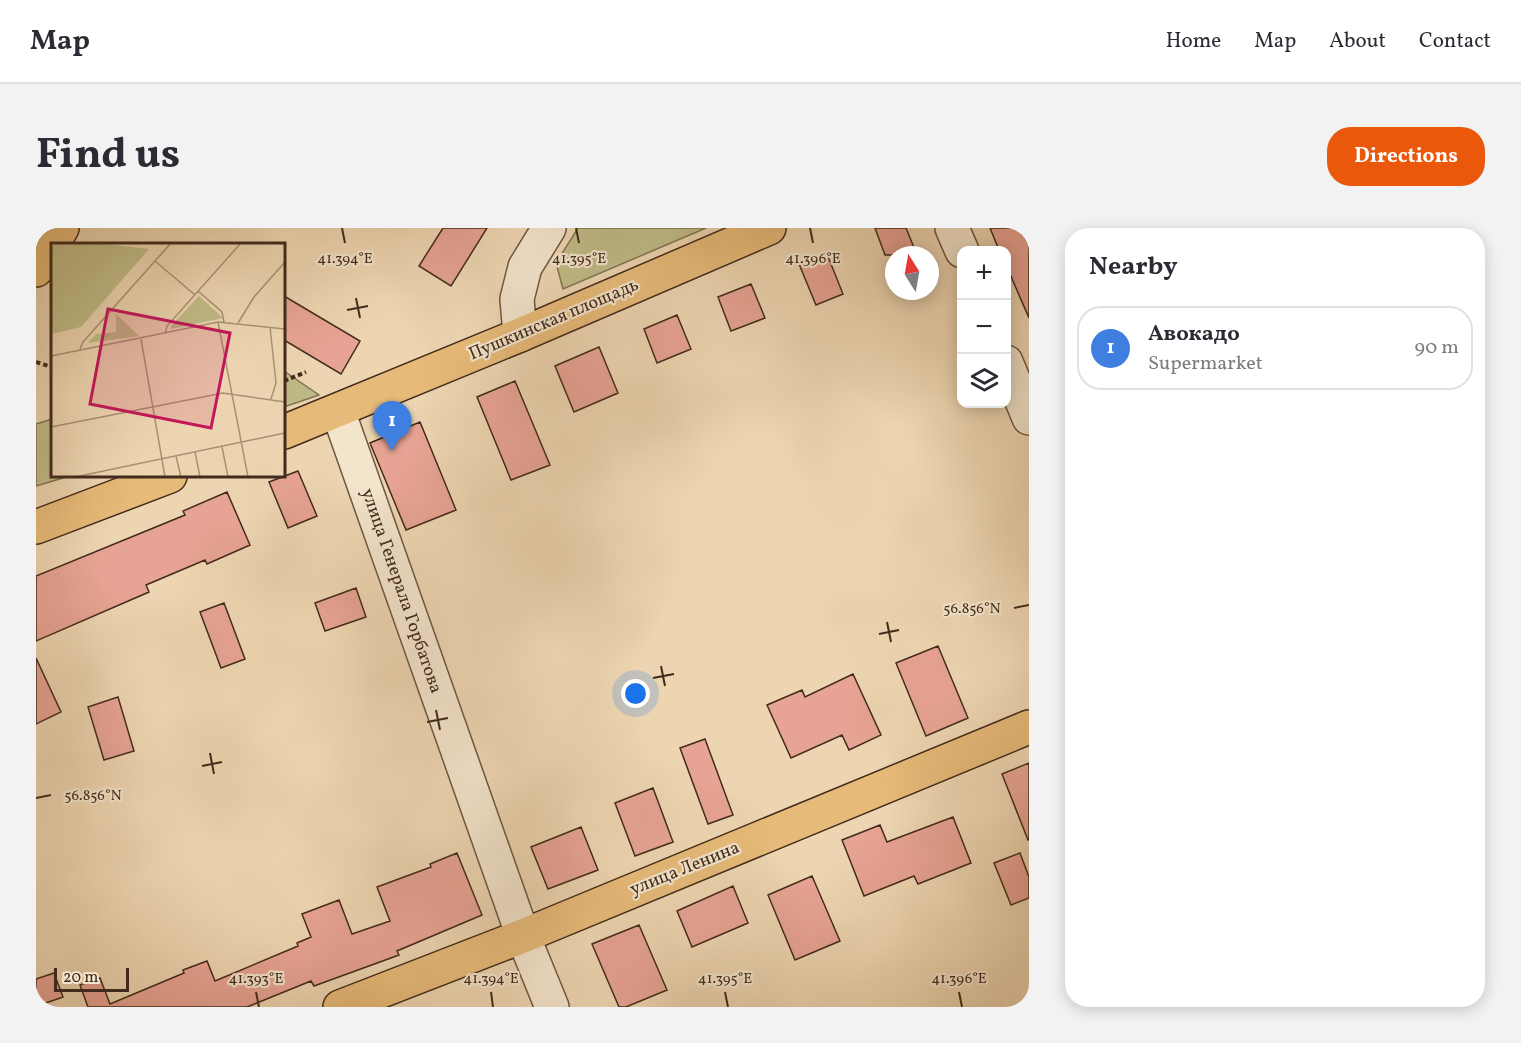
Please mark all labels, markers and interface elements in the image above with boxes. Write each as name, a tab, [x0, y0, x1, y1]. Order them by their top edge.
text: Map	[30, 22, 90, 61]
text: Home	[1166, 27, 1221, 56]
text: Map	[1254, 27, 1296, 56]
text: About	[1329, 27, 1386, 56]
text: Contact	[1419, 27, 1491, 56]
text: Find us	[36, 127, 180, 186]
button: Directions	[1327, 127, 1485, 186]
inset map	[51, 243, 285, 477]
north arrow	[885, 246, 939, 300]
map controls	[957, 246, 1011, 408]
button: +	[957, 246, 1011, 300]
text: 41.394°E	[317, 249, 373, 270]
text: 41.395°E	[552, 249, 606, 270]
text: 41.396°E	[785, 249, 841, 270]
text: Nearby	[1089, 249, 1178, 285]
street label: Пушкинская площадь	[465, 273, 643, 367]
button: −	[957, 300, 1011, 354]
text: Авокадо	[1148, 319, 1240, 350]
text: 1	[1106, 334, 1115, 362]
text: 90 m	[1415, 334, 1459, 362]
text: Supermarket	[1148, 350, 1263, 378]
button: layers	[957, 354, 1011, 408]
pin: 1	[372, 402, 412, 451]
street label: улица Генерала Горбатова	[354, 485, 448, 697]
text: 56.856°N	[943, 599, 1001, 620]
your location	[621, 679, 650, 708]
text: 56.856°N	[64, 786, 122, 807]
street label: улица Ленина	[626, 836, 744, 902]
scale bar	[54, 965, 129, 992]
text: 20 m	[63, 967, 98, 989]
text: 41.393°E	[229, 969, 283, 990]
text: 41.394°E	[463, 969, 519, 990]
text: 41.395°E	[698, 969, 752, 990]
text: 41.396°E	[931, 969, 987, 990]

